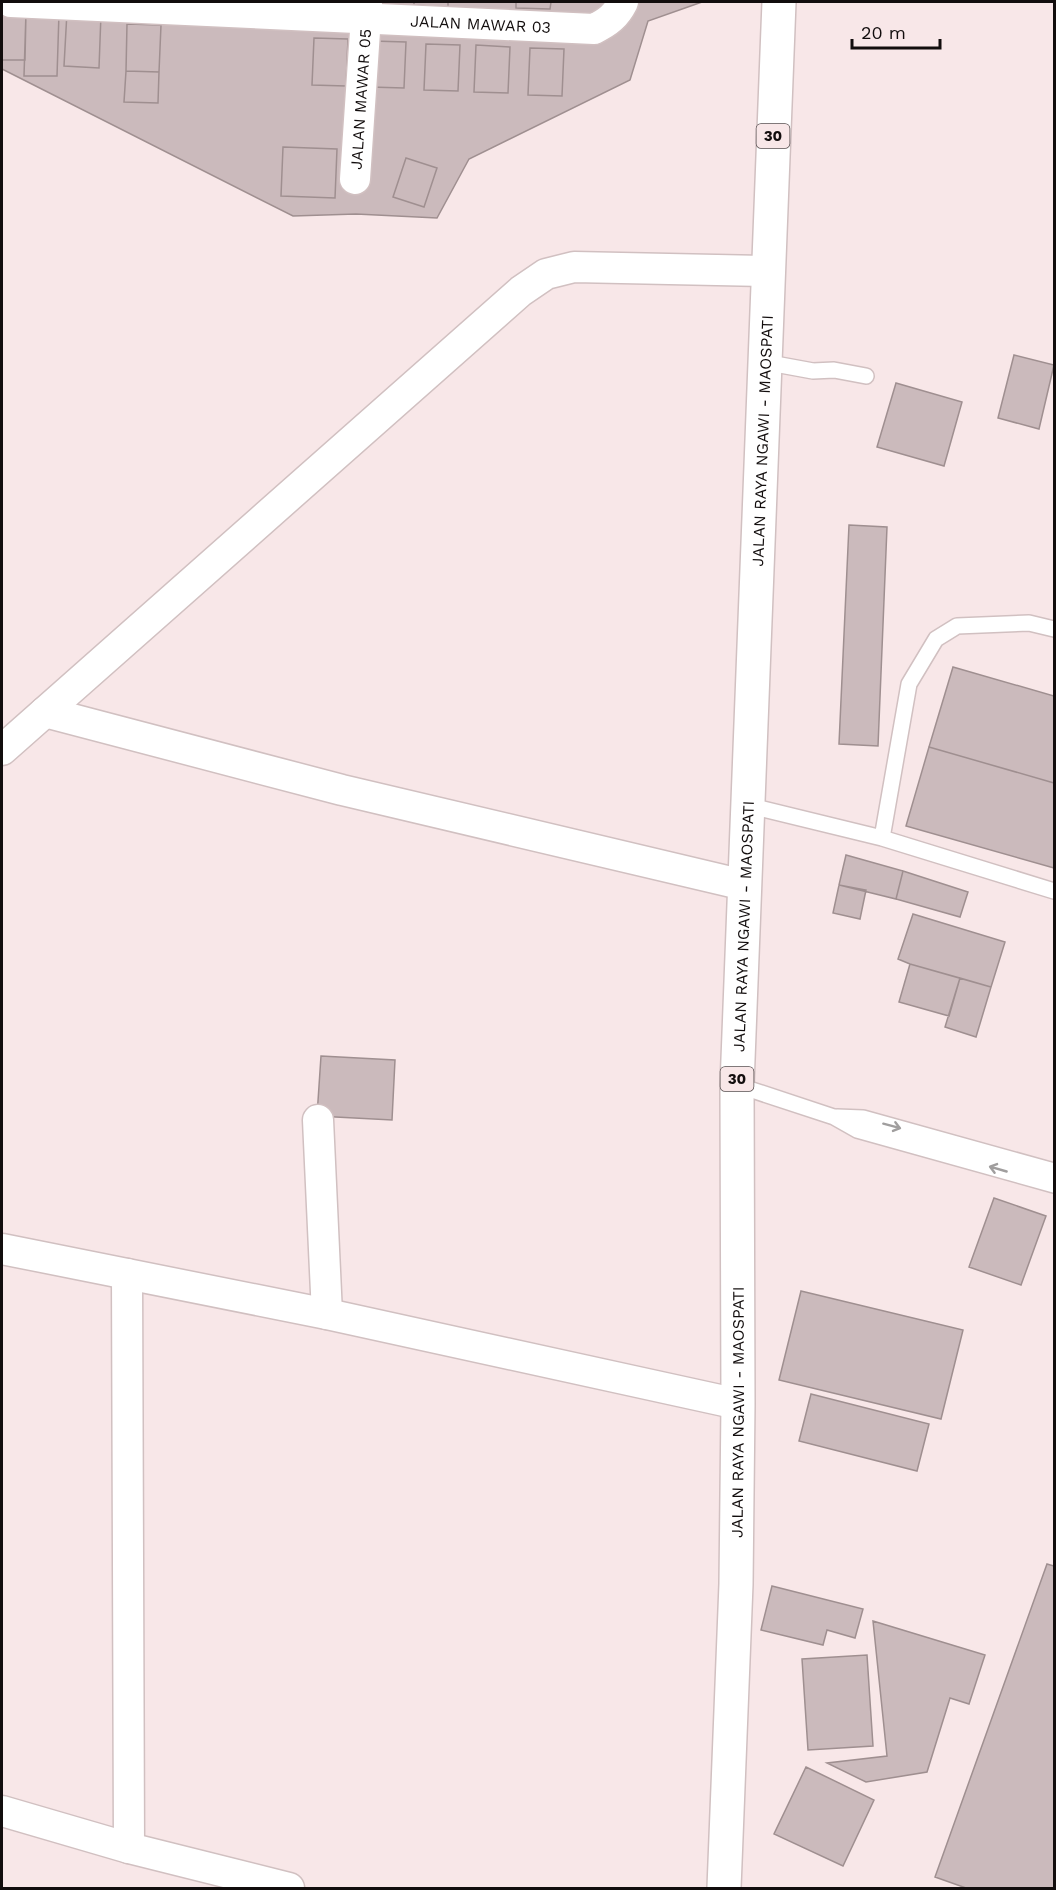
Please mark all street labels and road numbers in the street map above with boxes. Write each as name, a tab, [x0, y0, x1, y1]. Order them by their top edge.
street label: JALAN MAWAR 03	[410, 12, 551, 37]
street label: JALAN MAWAR 05	[347, 28, 375, 170]
road number: 30	[756, 124, 790, 148]
street label: JALAN RAYA NGAWI - MAOSPATI	[748, 315, 777, 567]
street label: JALAN RAYA NGAWI - MAOSPATI	[729, 800, 758, 1052]
road number: 30	[720, 1067, 754, 1091]
street label: JALAN RAYA NGAWI - MAOSPATI	[728, 1286, 748, 1538]

